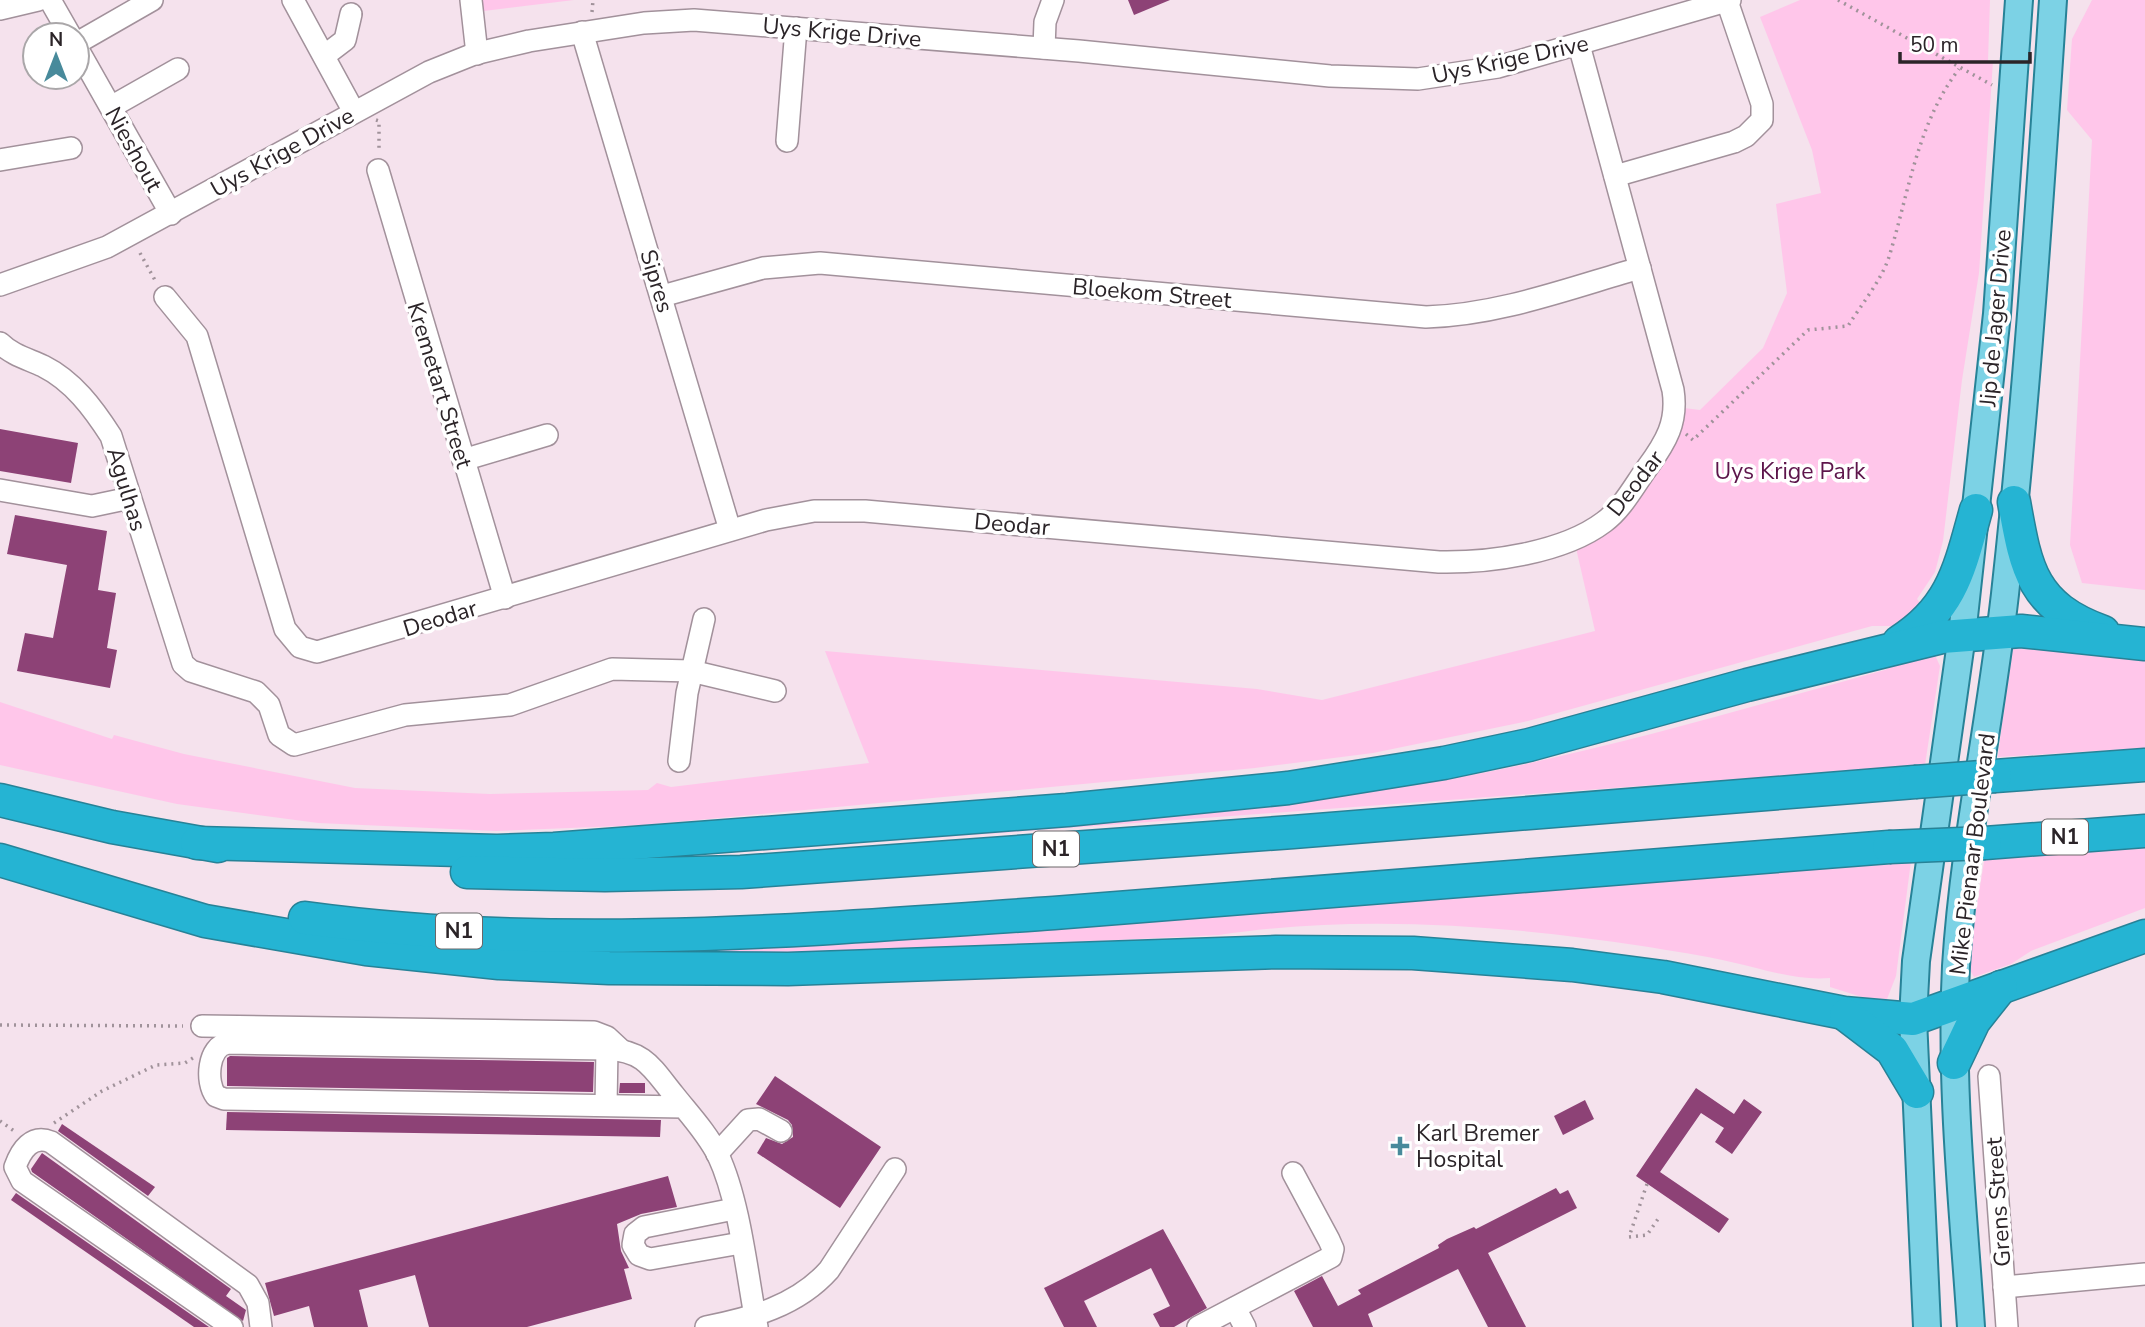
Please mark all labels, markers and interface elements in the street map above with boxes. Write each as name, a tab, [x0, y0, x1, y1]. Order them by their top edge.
street label: Uys Krige Drive	[761, 10, 923, 55]
north arrow	[21, 21, 91, 91]
scale bar	[1900, 21, 2030, 65]
text: N	[49, 27, 63, 53]
street label: Uys Krige Drive	[1429, 28, 1591, 91]
text: 50 m	[1910, 31, 1959, 59]
street label: Uys Krige Drive	[205, 100, 359, 205]
street label: Nieshout	[98, 101, 170, 198]
street label: Jip de Jager Drive	[1972, 228, 2019, 409]
street label: Sipres	[632, 246, 681, 316]
street label: Bloekom Street	[1071, 271, 1234, 316]
street label: Kremetart Street	[399, 298, 480, 473]
street label: Agulhas	[99, 443, 154, 535]
street label: Deodar	[1600, 443, 1671, 523]
park label: Uys Krige Park	[1715, 456, 1866, 487]
street label: Deodar	[973, 506, 1052, 543]
street label: Deodar	[399, 592, 482, 644]
street label: Mike Pienaar Boulevard	[1942, 731, 2003, 977]
road number: N1	[2042, 820, 2088, 854]
road number: N1	[1033, 832, 1079, 866]
road number: N1	[436, 914, 482, 948]
place label: Karl Bremer Hospital	[1416, 1118, 1540, 1175]
street label: Grens Street	[1978, 1135, 2018, 1268]
marker: Karl Bremer Hospital	[1390, 1136, 1410, 1156]

